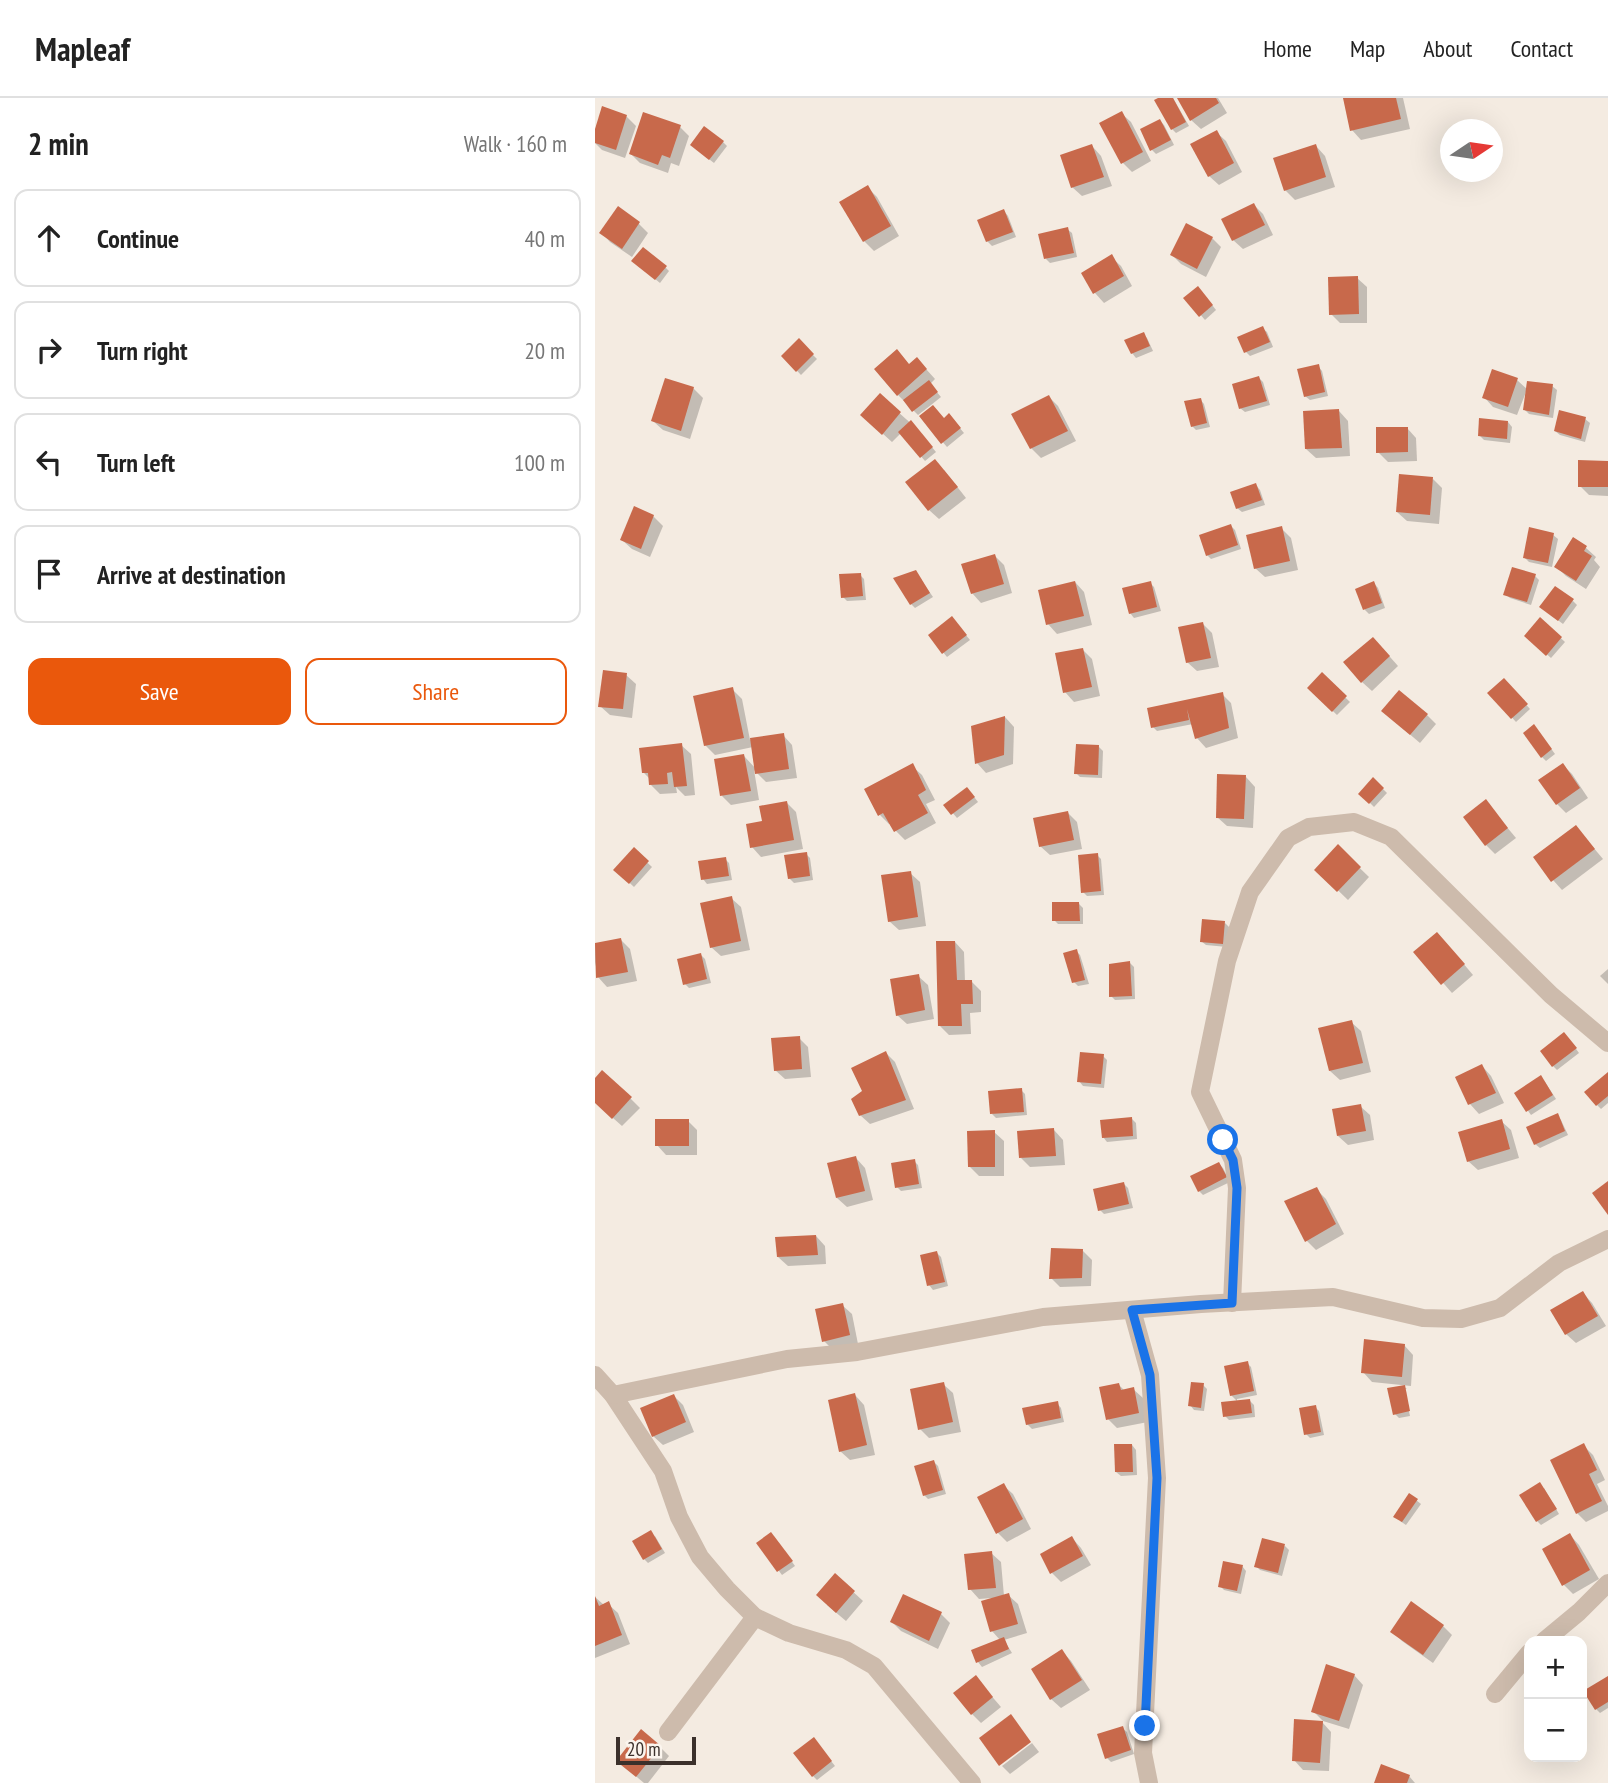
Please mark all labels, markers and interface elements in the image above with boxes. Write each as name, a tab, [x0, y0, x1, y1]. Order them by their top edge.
text: Mapleaf	[35, 27, 130, 70]
text: Home	[1263, 33, 1312, 64]
text: Map	[1350, 33, 1385, 64]
text: About	[1423, 33, 1472, 64]
text: Contact	[1510, 33, 1573, 64]
north arrow	[1440, 119, 1503, 182]
text: 2 min	[28, 124, 89, 163]
text: Walk · 160 m	[464, 129, 567, 158]
icon: ahead	[30, 219, 68, 257]
text: Continue	[97, 222, 179, 255]
text: 40 m	[524, 224, 565, 253]
icon: right	[30, 331, 68, 369]
text: Turn right	[97, 334, 188, 367]
text: 20 m	[524, 336, 565, 365]
icon: left	[30, 443, 68, 481]
text: Turn left	[97, 446, 175, 479]
text: 100 m	[514, 448, 565, 477]
icon: arrive	[30, 555, 68, 593]
text: Arrive at destination	[97, 558, 286, 591]
button: Save	[28, 658, 291, 725]
button: Share	[305, 658, 567, 725]
route start	[1207, 1124, 1238, 1155]
map controls	[1524, 1636, 1587, 1762]
button: +	[1524, 1636, 1587, 1699]
button: −	[1524, 1699, 1587, 1762]
route end	[1129, 1710, 1160, 1741]
scale bar	[616, 1734, 697, 1766]
text: 20 m	[627, 1737, 661, 1761]

